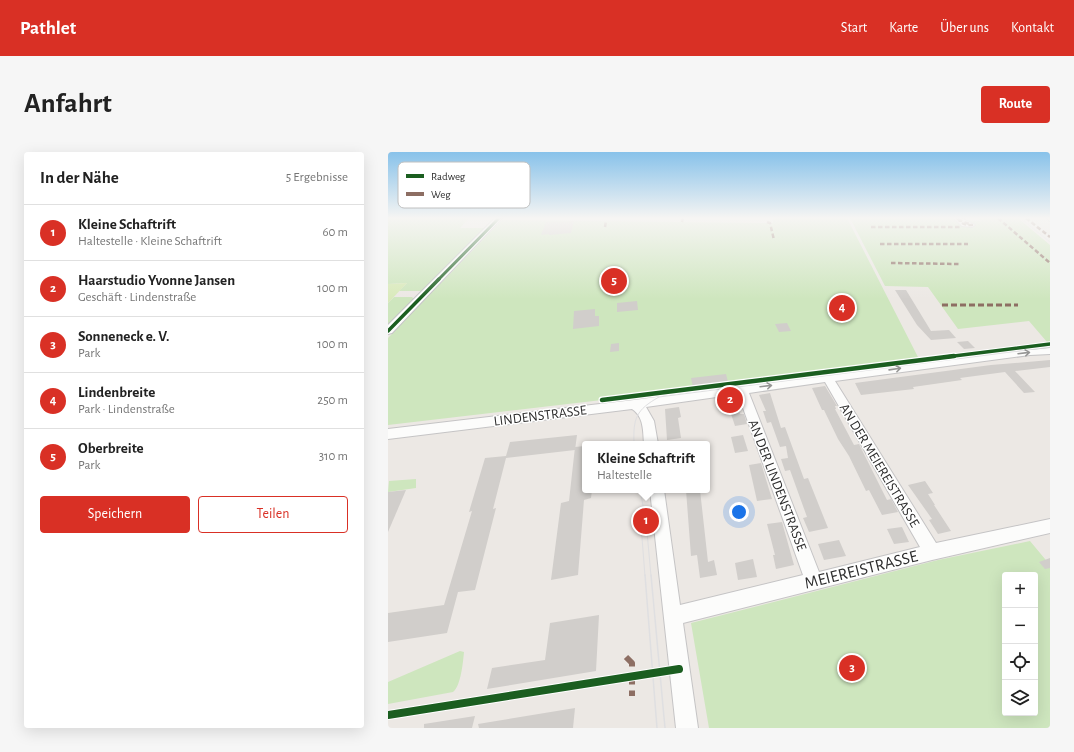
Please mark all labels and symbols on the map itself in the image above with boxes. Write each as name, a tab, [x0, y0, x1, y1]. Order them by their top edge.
legend	[398, 162, 530, 208]
text: Radweg	[431, 171, 466, 182]
text: Weg	[431, 189, 451, 200]
pin: 5	[601, 266, 627, 296]
pin: 4	[829, 293, 855, 323]
one-way arrow	[1017, 349, 1030, 357]
one-way arrow	[888, 365, 901, 373]
one-way arrow	[759, 382, 772, 390]
pin: 2	[717, 385, 743, 415]
street label: AN DER MEIEREISTRASSE	[837, 401, 922, 530]
street label: LINDENSTRASSE	[493, 403, 588, 429]
street label: AN DER LINDENSTRASSE	[746, 418, 809, 553]
your location	[729, 502, 749, 522]
pin: 1	[633, 506, 659, 536]
street label: MEIEREISTRASSE	[803, 547, 920, 592]
pin: 3	[839, 653, 865, 683]

